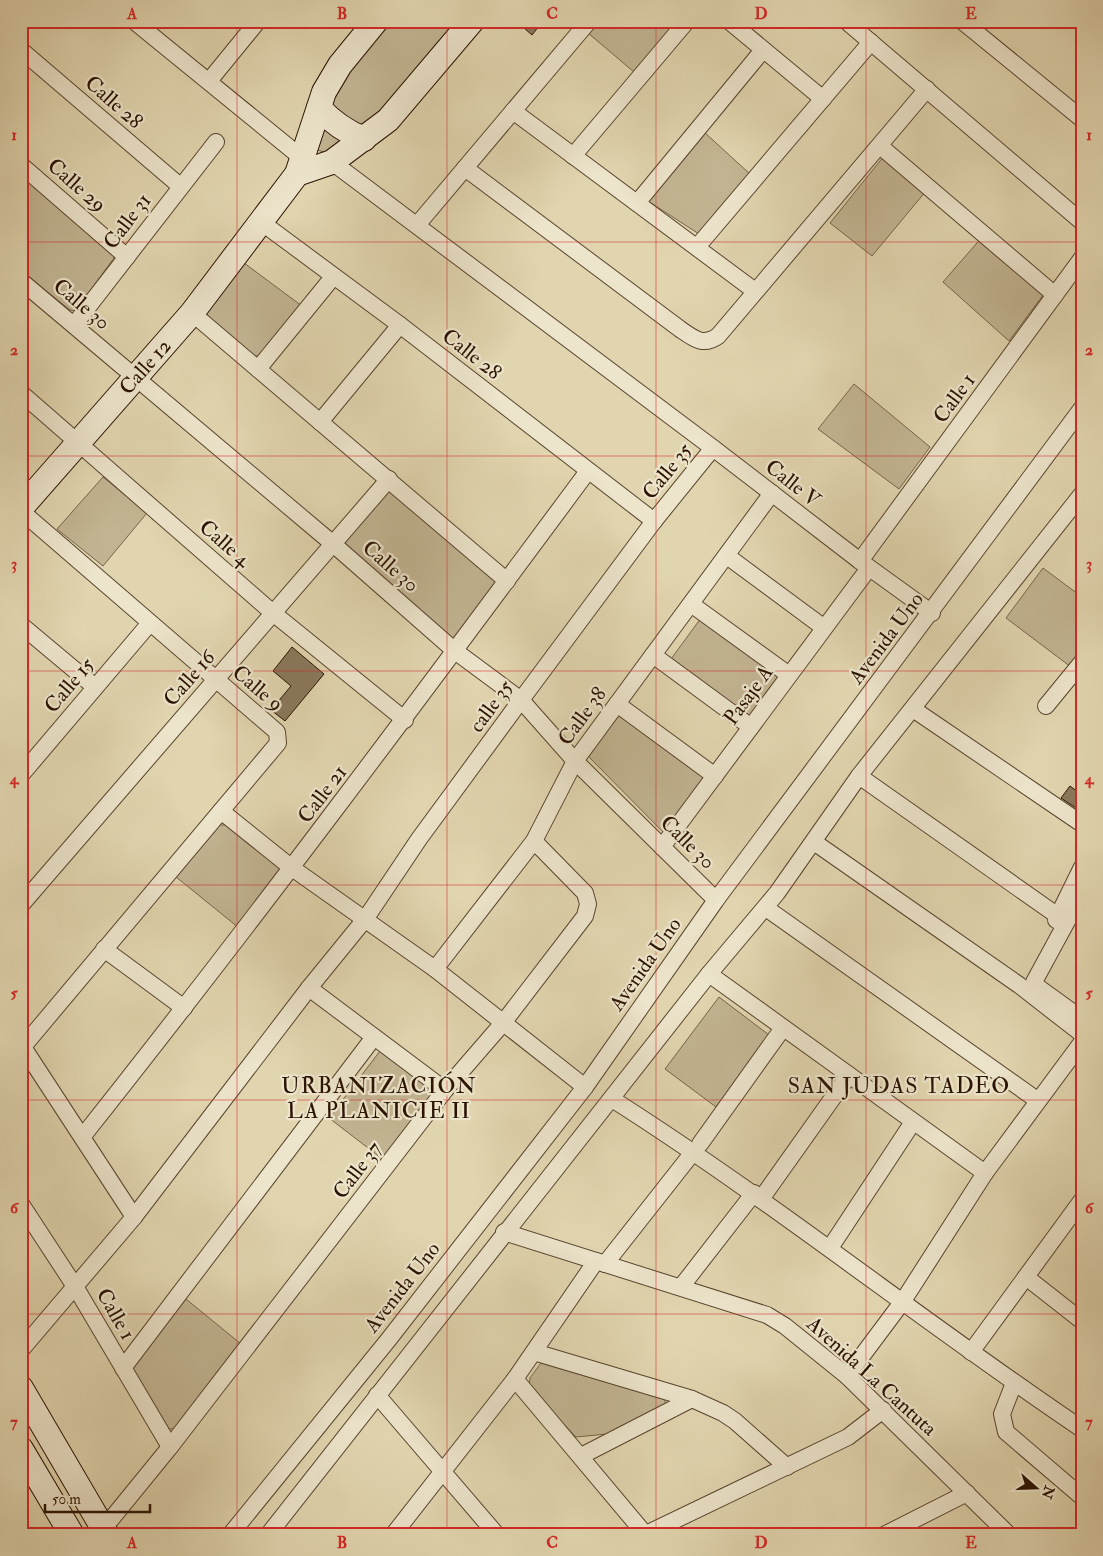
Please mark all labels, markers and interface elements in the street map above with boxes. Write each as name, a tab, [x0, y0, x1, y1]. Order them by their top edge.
text: A	[126, 4, 138, 24]
text: B	[337, 4, 347, 24]
text: C	[546, 4, 558, 24]
text: D	[754, 4, 768, 24]
text: E	[965, 4, 977, 24]
street label: Calle 28	[79, 70, 148, 135]
text: 1	[11, 125, 17, 145]
text: 1	[1086, 125, 1092, 145]
street label: Calle 29	[42, 152, 112, 218]
street label: Calle 31	[98, 188, 157, 255]
street label: Calle 30	[47, 273, 116, 336]
street label: Calle 28	[436, 323, 507, 386]
street label: Calle 12	[113, 333, 177, 401]
text: 2	[10, 340, 18, 360]
text: 2	[1085, 340, 1093, 360]
street label: Calle 1	[927, 368, 982, 429]
street label: Calle 35	[636, 437, 699, 505]
street label: Calle V	[760, 453, 827, 514]
street label: Calle 4	[194, 514, 257, 574]
street label: Calle 30	[357, 534, 425, 598]
text: 3	[11, 554, 17, 574]
text: 3	[1086, 554, 1092, 574]
street label: Avenida Uno	[842, 587, 930, 690]
street label: Calle 16	[158, 644, 222, 712]
street label: Calle 15	[38, 651, 101, 719]
street label: Calle 9	[227, 659, 289, 718]
street label: Pasaje A	[718, 660, 779, 731]
street label: calle 35	[463, 674, 520, 738]
street label: Calle 38	[552, 682, 613, 751]
street label: Calle 21	[292, 760, 353, 829]
text: 4	[9, 769, 20, 789]
text: 4	[1084, 769, 1095, 789]
street label: Calle 30	[654, 810, 721, 875]
street label: Avenida Uno	[603, 912, 687, 1017]
text: 5	[10, 983, 18, 1003]
text: 5	[1085, 983, 1093, 1003]
district label: URBANIZACIÓN LA PLANICIE II	[281, 1071, 477, 1125]
district label: SAN JUDAS TADEO	[788, 1072, 1010, 1100]
street label: Calle 37	[327, 1136, 388, 1205]
text: 6	[10, 1198, 20, 1218]
text: 6	[1085, 1198, 1095, 1218]
street label: Avenida Uno	[358, 1236, 446, 1339]
street label: Calle 1	[90, 1284, 141, 1345]
street label: Avenida La Cantuta	[800, 1310, 943, 1442]
text: 7	[10, 1412, 18, 1432]
text: 7	[1085, 1412, 1093, 1432]
north arrow	[1010, 1464, 1060, 1514]
scale bar	[45, 1481, 150, 1513]
text: N	[1037, 1483, 1058, 1502]
text: 50 m	[52, 1490, 81, 1509]
text: A	[126, 1533, 138, 1553]
text: B	[337, 1533, 347, 1553]
text: C	[546, 1533, 558, 1553]
text: D	[754, 1533, 768, 1553]
text: E	[965, 1533, 977, 1553]

